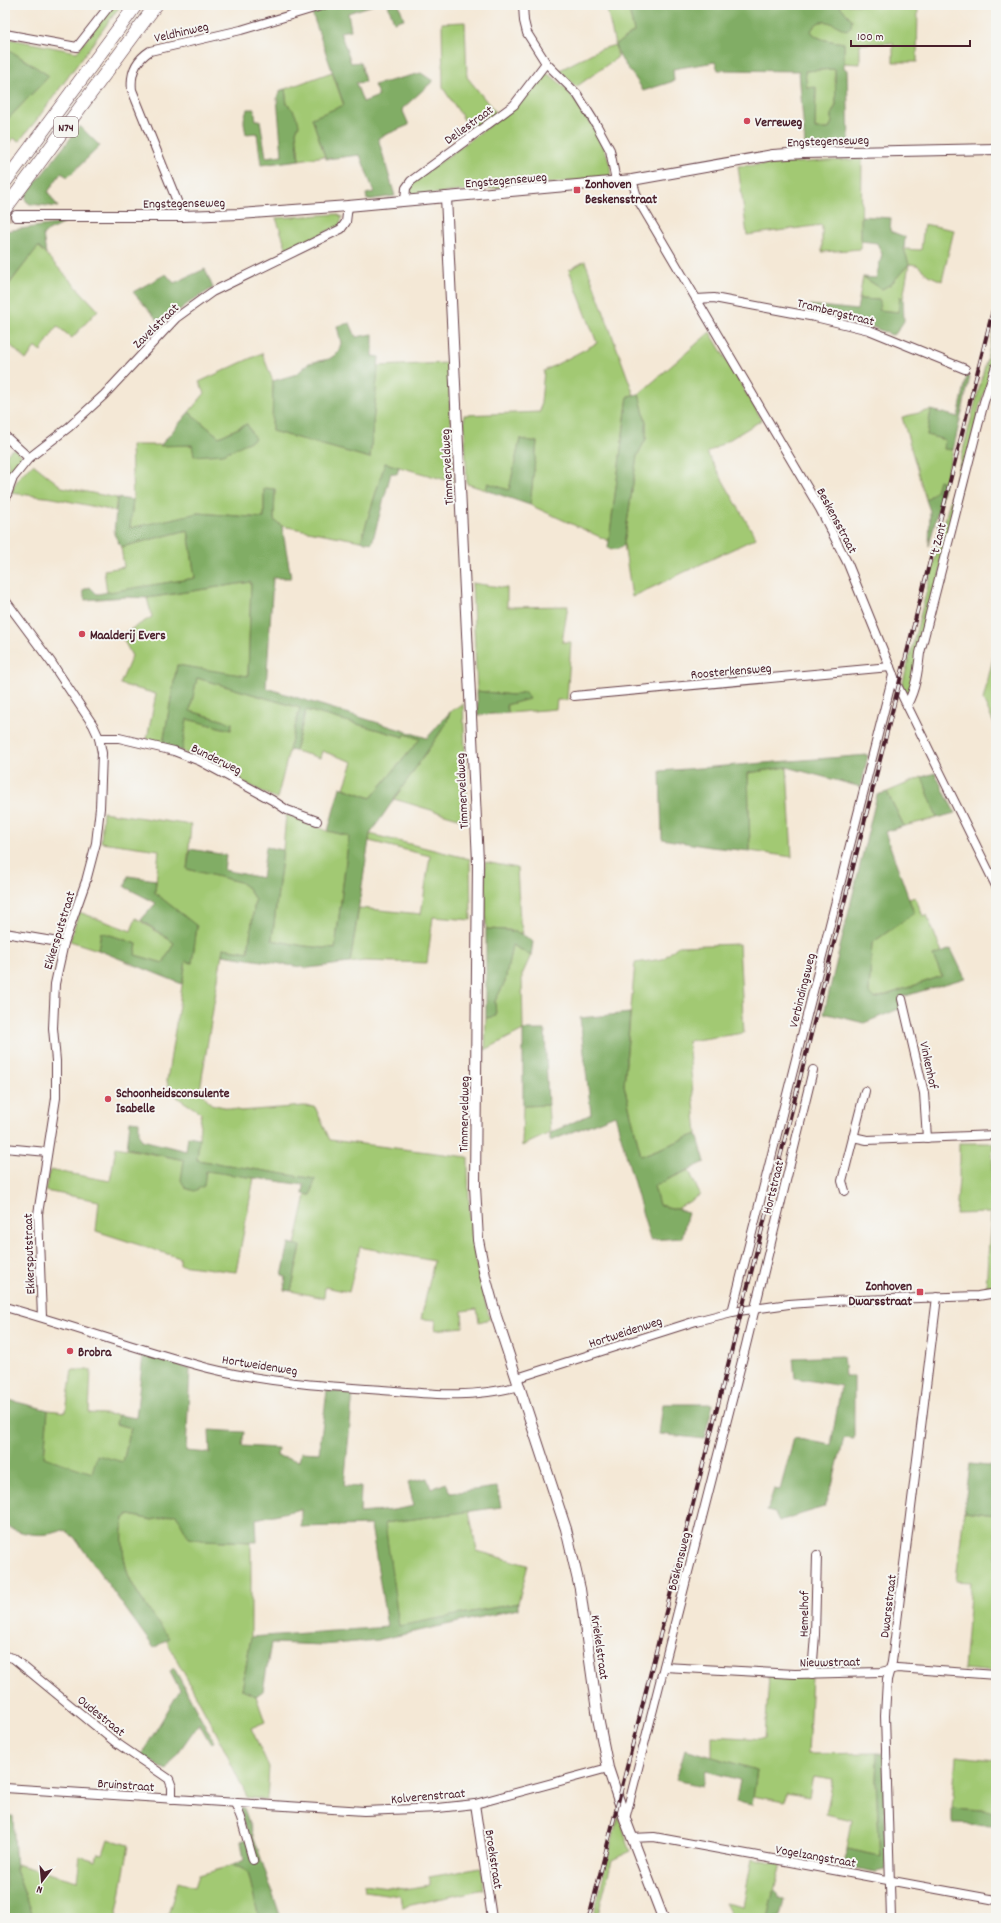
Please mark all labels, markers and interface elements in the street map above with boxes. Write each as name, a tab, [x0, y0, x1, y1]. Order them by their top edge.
street label: Veldhinweg	[152, 18, 211, 49]
scale bar	[851, 22, 970, 48]
text: 100 m	[857, 29, 884, 46]
street label: Dellestraat	[441, 102, 498, 150]
place label: Verreweg	[755, 114, 802, 133]
marker: Verreweg	[742, 116, 752, 126]
road number: N74	[54, 117, 78, 137]
street label: Engstegenseweg	[787, 132, 870, 153]
street label: Engstegenseweg	[465, 168, 548, 195]
place label: Zonhoven Beskensstraat	[585, 176, 657, 210]
marker: Zonhoven Beskensstraat	[572, 185, 582, 195]
street label: Engstegenseweg	[143, 194, 226, 215]
street label: Trambergstraat	[795, 295, 876, 332]
street label: Zavelstraat	[129, 300, 184, 354]
street label: Timmerveldweg	[437, 428, 460, 505]
street label: Beskensstraat	[811, 485, 861, 558]
street label: 't Zant	[926, 521, 953, 558]
place label: Maalderij Evers	[90, 627, 166, 646]
marker: Maalderij Evers	[77, 629, 87, 639]
street label: Roosterkensweg	[690, 659, 773, 685]
street label: Bunderweg	[187, 740, 245, 781]
street label: Timmerveldweg	[452, 752, 475, 829]
street label: Ekkersputstraat	[39, 889, 81, 972]
street label: Verbindingsweg	[785, 951, 822, 1030]
street label: Vinkenhof	[913, 1040, 942, 1091]
street label: Timmerveldweg	[455, 1076, 476, 1152]
place label: Schoonheidsconsulente Isabelle	[116, 1085, 230, 1119]
marker: Schoonheidsconsulente Isabelle	[103, 1094, 113, 1104]
street label: Hortstraat	[759, 1159, 790, 1216]
street label: Ekkersputstraat	[20, 1213, 41, 1295]
place label: Zonhoven Dwarsstraat	[848, 1278, 912, 1312]
marker: Zonhoven Dwarsstraat	[915, 1287, 925, 1297]
street label: Hortweidenweg	[587, 1312, 665, 1354]
place label: Brobra	[78, 1344, 112, 1363]
marker: Brobra	[65, 1346, 75, 1356]
street label: Hortweidenweg	[221, 1351, 299, 1382]
street label: Boskensweg	[664, 1530, 697, 1593]
street label: Dwarsstraat	[876, 1573, 903, 1639]
street label: Hemelhof	[796, 1590, 815, 1637]
street label: Kriekelstraat	[585, 1614, 612, 1681]
street label: Nieuwstraat	[800, 1653, 861, 1674]
street label: Oudestraat	[72, 1692, 129, 1742]
street label: Bruinstraat	[97, 1775, 155, 1798]
street label: Kolverenstraat	[390, 1785, 466, 1810]
street label: Broekstraat	[478, 1828, 507, 1891]
street label: Vogelzangstraat	[774, 1841, 857, 1874]
north arrow	[22, 1861, 62, 1901]
text: N	[34, 1880, 45, 1897]

